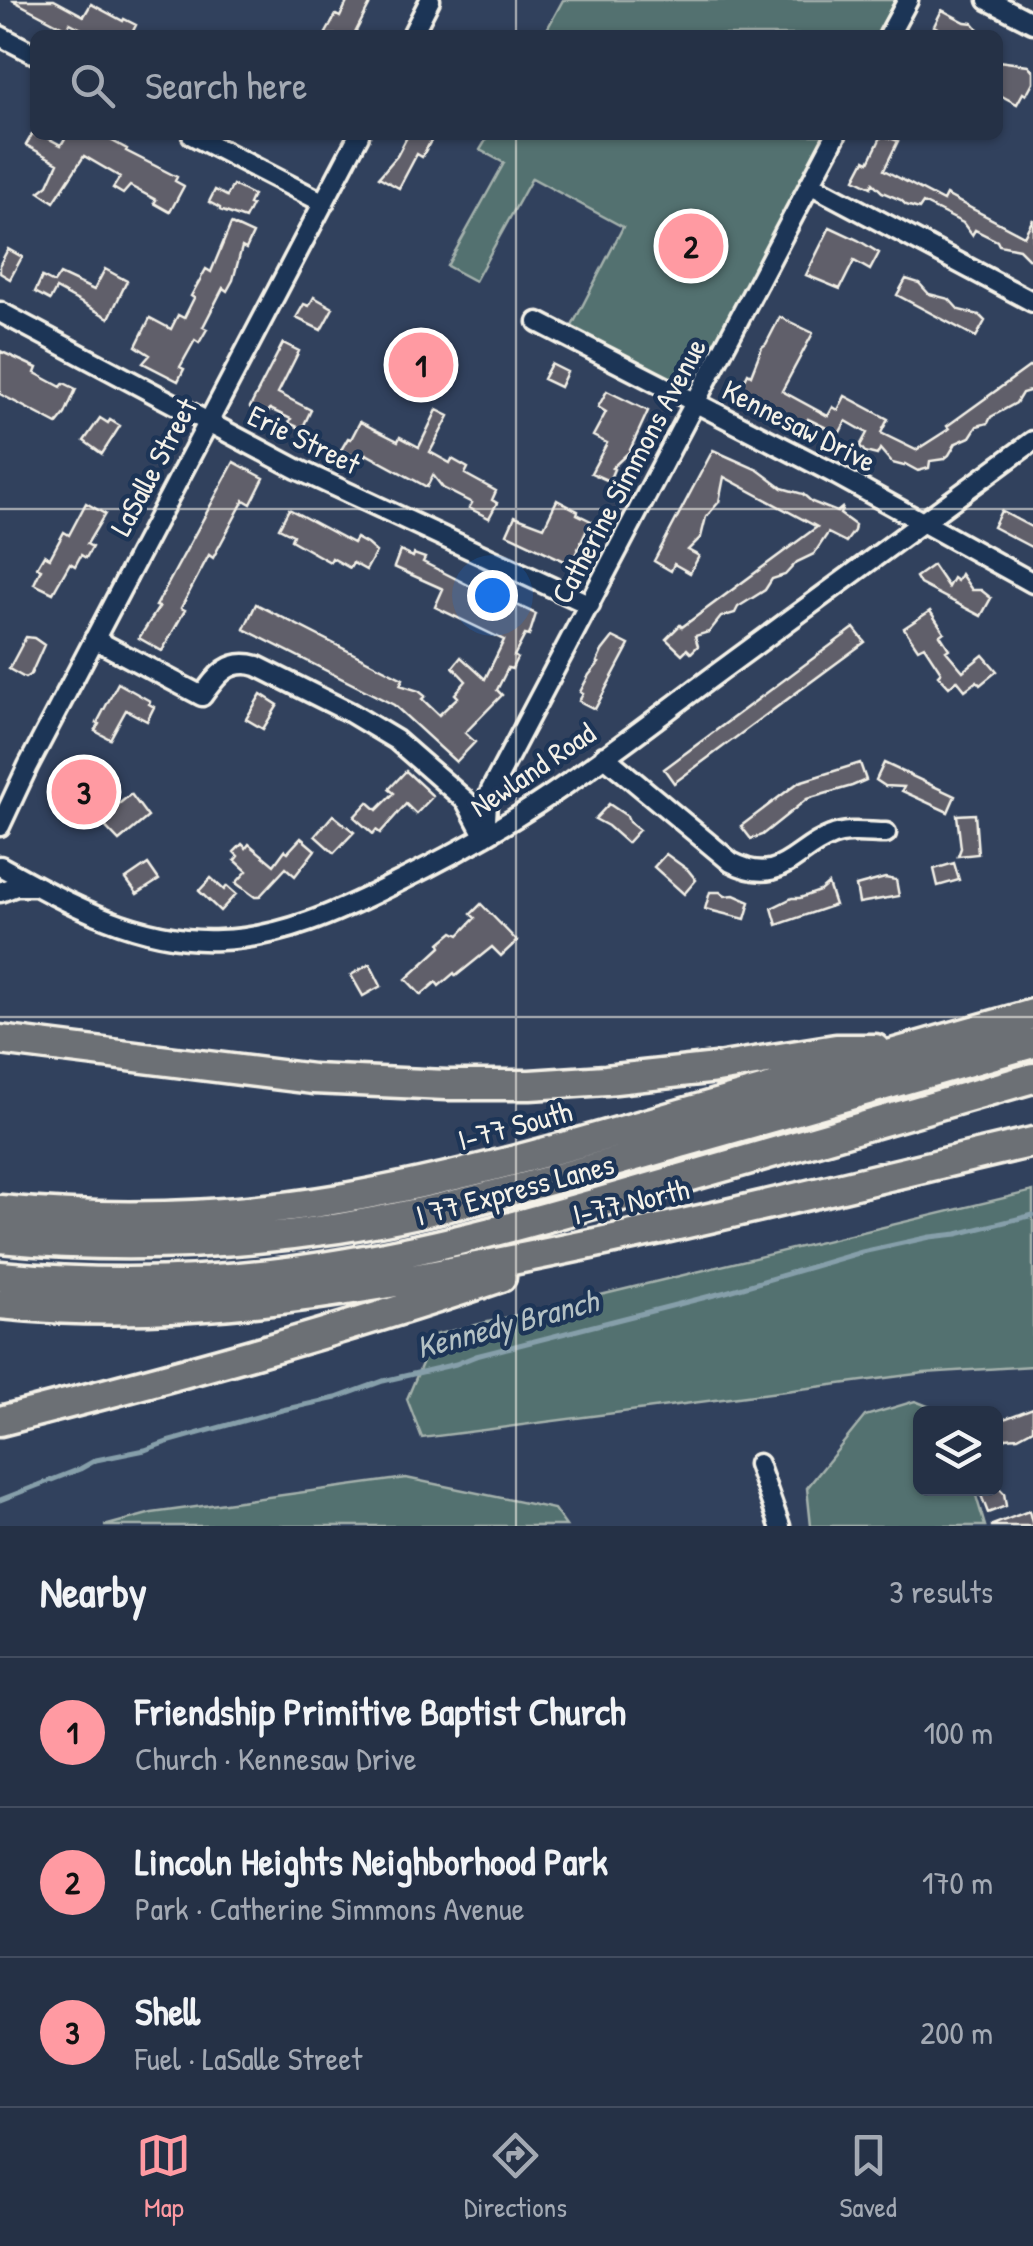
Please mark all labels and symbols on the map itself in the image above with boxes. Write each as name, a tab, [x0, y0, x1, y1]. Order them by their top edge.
pin: 2	[658, 208, 724, 284]
pin: 1	[388, 328, 454, 402]
street label: Catherine Simmons Avenue	[541, 331, 715, 610]
street label: Kennesaw Drive	[716, 369, 883, 481]
street label: LaSalle Street	[100, 390, 206, 542]
street label: Erie Street	[242, 395, 368, 484]
your location	[467, 570, 518, 621]
street label: Newland Road	[462, 712, 603, 826]
pin: 3	[52, 754, 116, 830]
street label: I-77 South	[453, 1091, 576, 1159]
street label: I 77 Express Lanes	[411, 1143, 618, 1235]
street label: I-77 North	[569, 1168, 693, 1234]
water label: Kennedy Branch	[412, 1278, 605, 1368]

